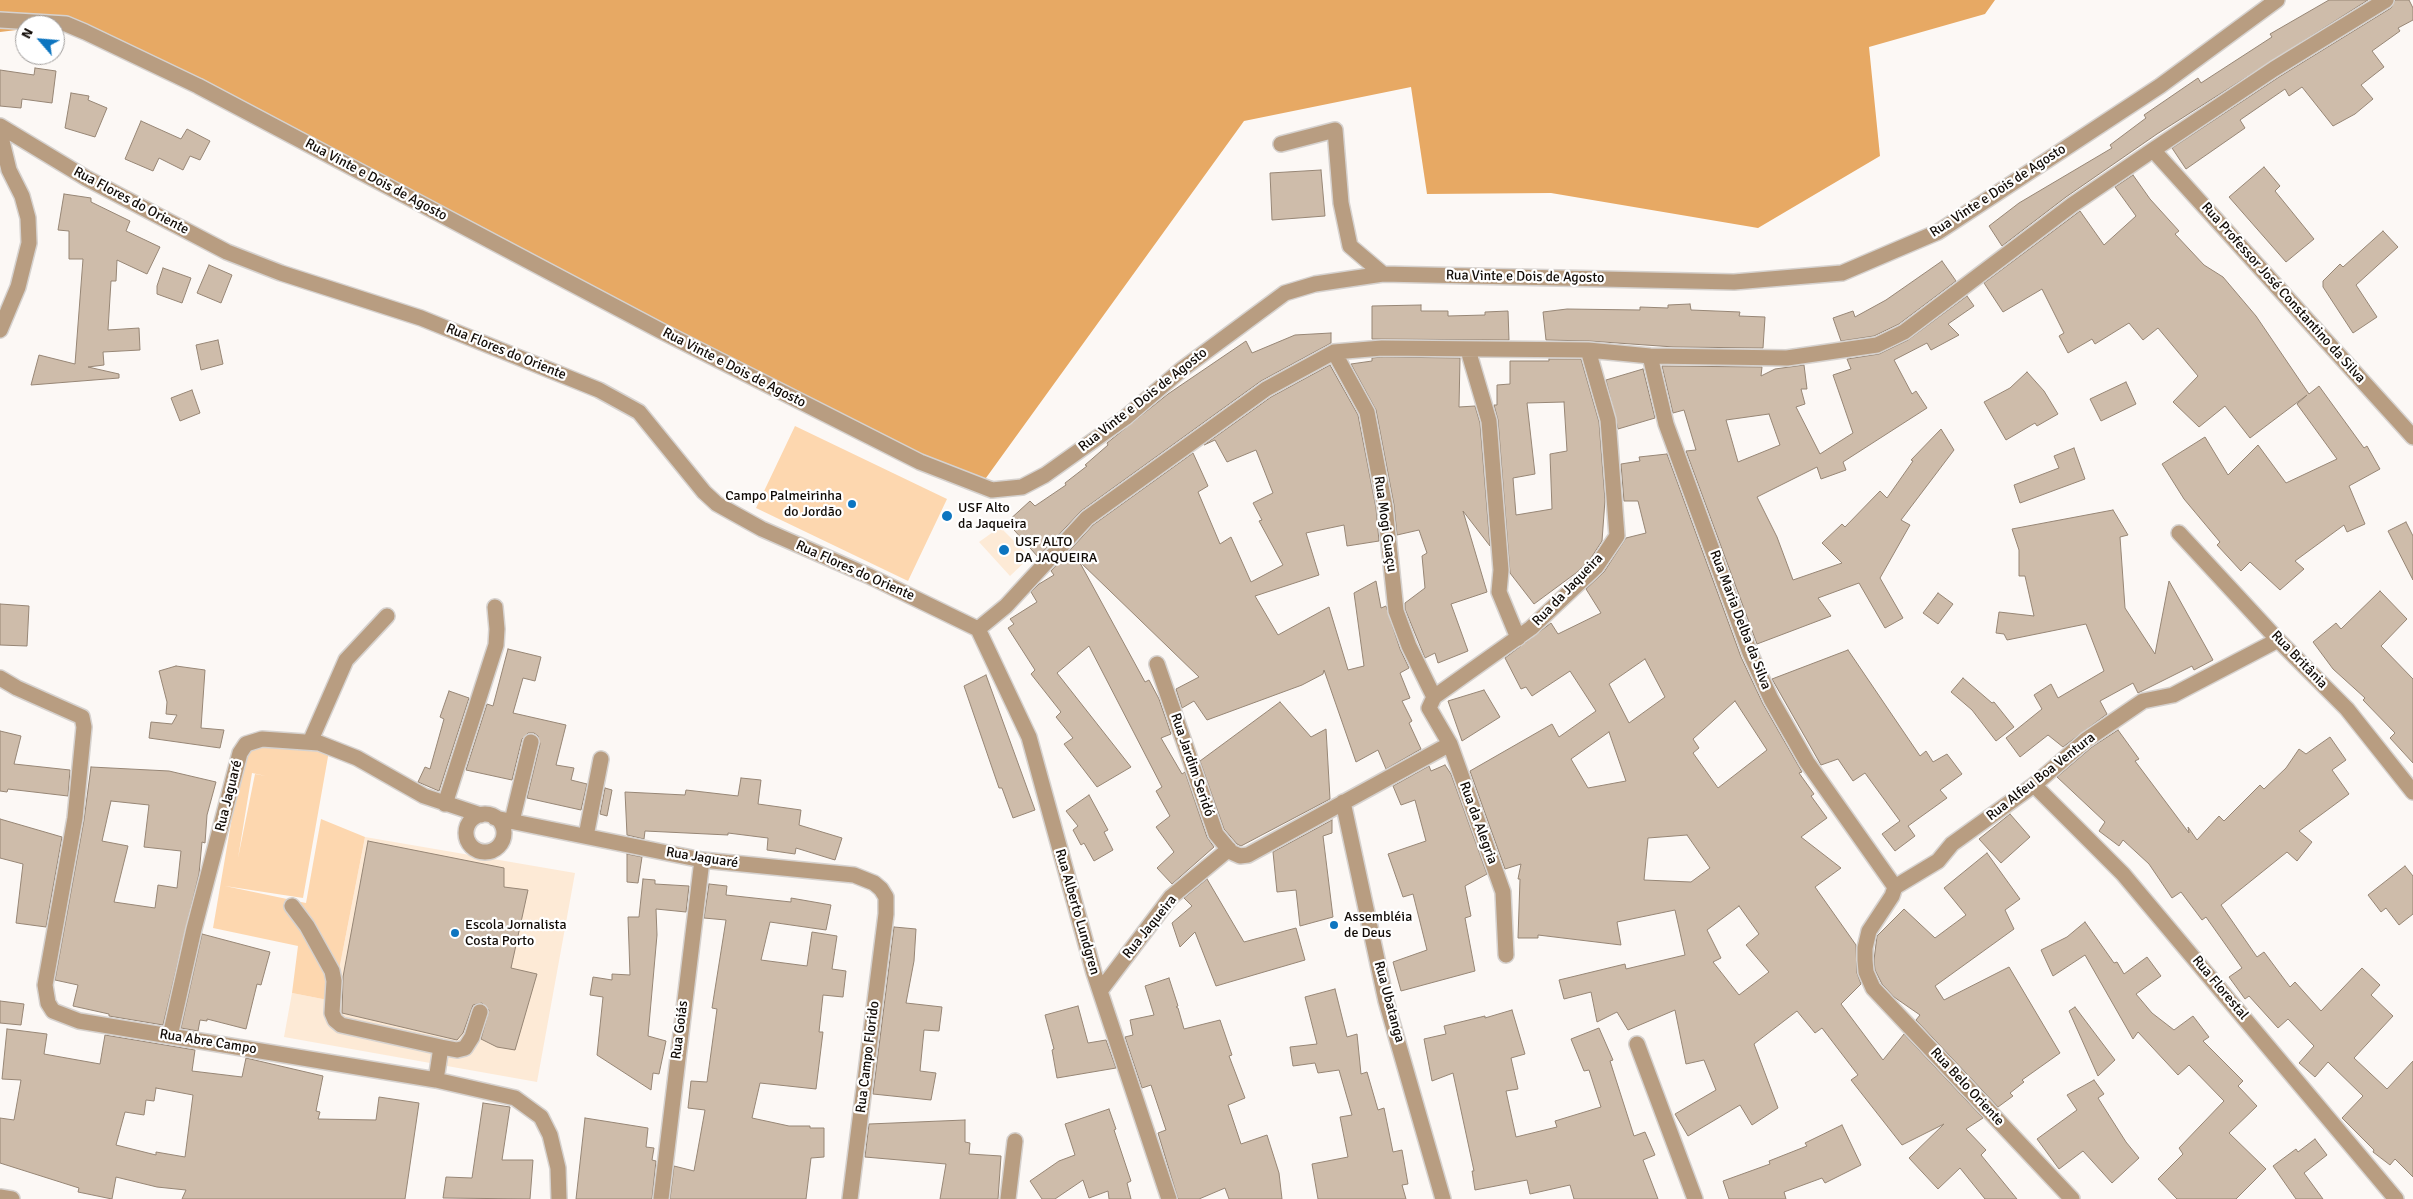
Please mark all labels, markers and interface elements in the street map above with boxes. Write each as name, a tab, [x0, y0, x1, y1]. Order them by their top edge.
north arrow	[15, 15, 65, 65]
text: N	[17, 25, 37, 42]
street label: Rua Vinte e Dois de Agosto	[302, 135, 450, 225]
street label: Rua Vinte e Dois de Agosto	[1927, 141, 2069, 241]
street label: Rua Flores do Oriente	[70, 163, 192, 239]
street label: Rua Professor José Constantino da Silva	[2197, 199, 2369, 387]
street label: Rua Vinte e Dois de Agosto	[1446, 267, 1604, 287]
street label: Rua Flores do Oriente	[443, 320, 569, 384]
street label: Rua Vinte e Dois de Agosto	[660, 325, 808, 411]
street label: Rua Vinte e Dois de Agosto	[1075, 345, 1211, 455]
street label: Rua Mogi Guaçu	[1370, 475, 1400, 573]
place label: Campo Palmeirinha do Jordão	[725, 488, 842, 520]
marker: Campo Palmeirinha do Jordão	[846, 498, 858, 510]
place label: USF Alto da Jaqueira	[958, 500, 1027, 532]
marker: USF Alto da Jaqueira	[940, 509, 954, 523]
place label: USF ALTO DA JAQUEIRA	[1015, 534, 1097, 566]
street label: Rua Flores do Oriente	[793, 537, 917, 605]
marker: USF ALTO DA JAQUEIRA	[997, 543, 1011, 557]
street label: Rua Maria Delba da Silva	[1706, 548, 1774, 692]
street label: Rua da Jaqueira	[1529, 550, 1607, 630]
street label: Rua Britânia	[2267, 628, 2331, 692]
street label: Rua Jardim Seridó	[1166, 711, 1218, 819]
street label: Rua Alfeu Boa Ventura	[1983, 729, 2099, 825]
street label: Rua Jaguaré	[212, 759, 246, 833]
street label: Rua da Alegria	[1455, 779, 1501, 867]
street label: Rua Jaguaré	[665, 844, 739, 872]
street label: Rua Alberto Lundgren	[1051, 847, 1103, 977]
street label: Rua Jaqueira	[1119, 892, 1181, 962]
place label: Assembléia de Deus	[1344, 909, 1412, 942]
place label: Escola Jornalista Costa Porto	[465, 917, 567, 950]
marker: Assembléia de Deus	[1328, 919, 1340, 931]
marker: Escola Jornalista Costa Porto	[449, 927, 461, 939]
street label: Rua Florestal	[2188, 952, 2252, 1024]
street label: Rua Ubatanga	[1370, 959, 1408, 1045]
street label: Rua Goiás	[668, 1000, 692, 1060]
street label: Rua Campo Florido	[853, 1000, 883, 1114]
street label: Rua Abre Campo	[158, 1026, 258, 1058]
street label: Rua Belo Oriente	[1927, 1044, 2007, 1130]

